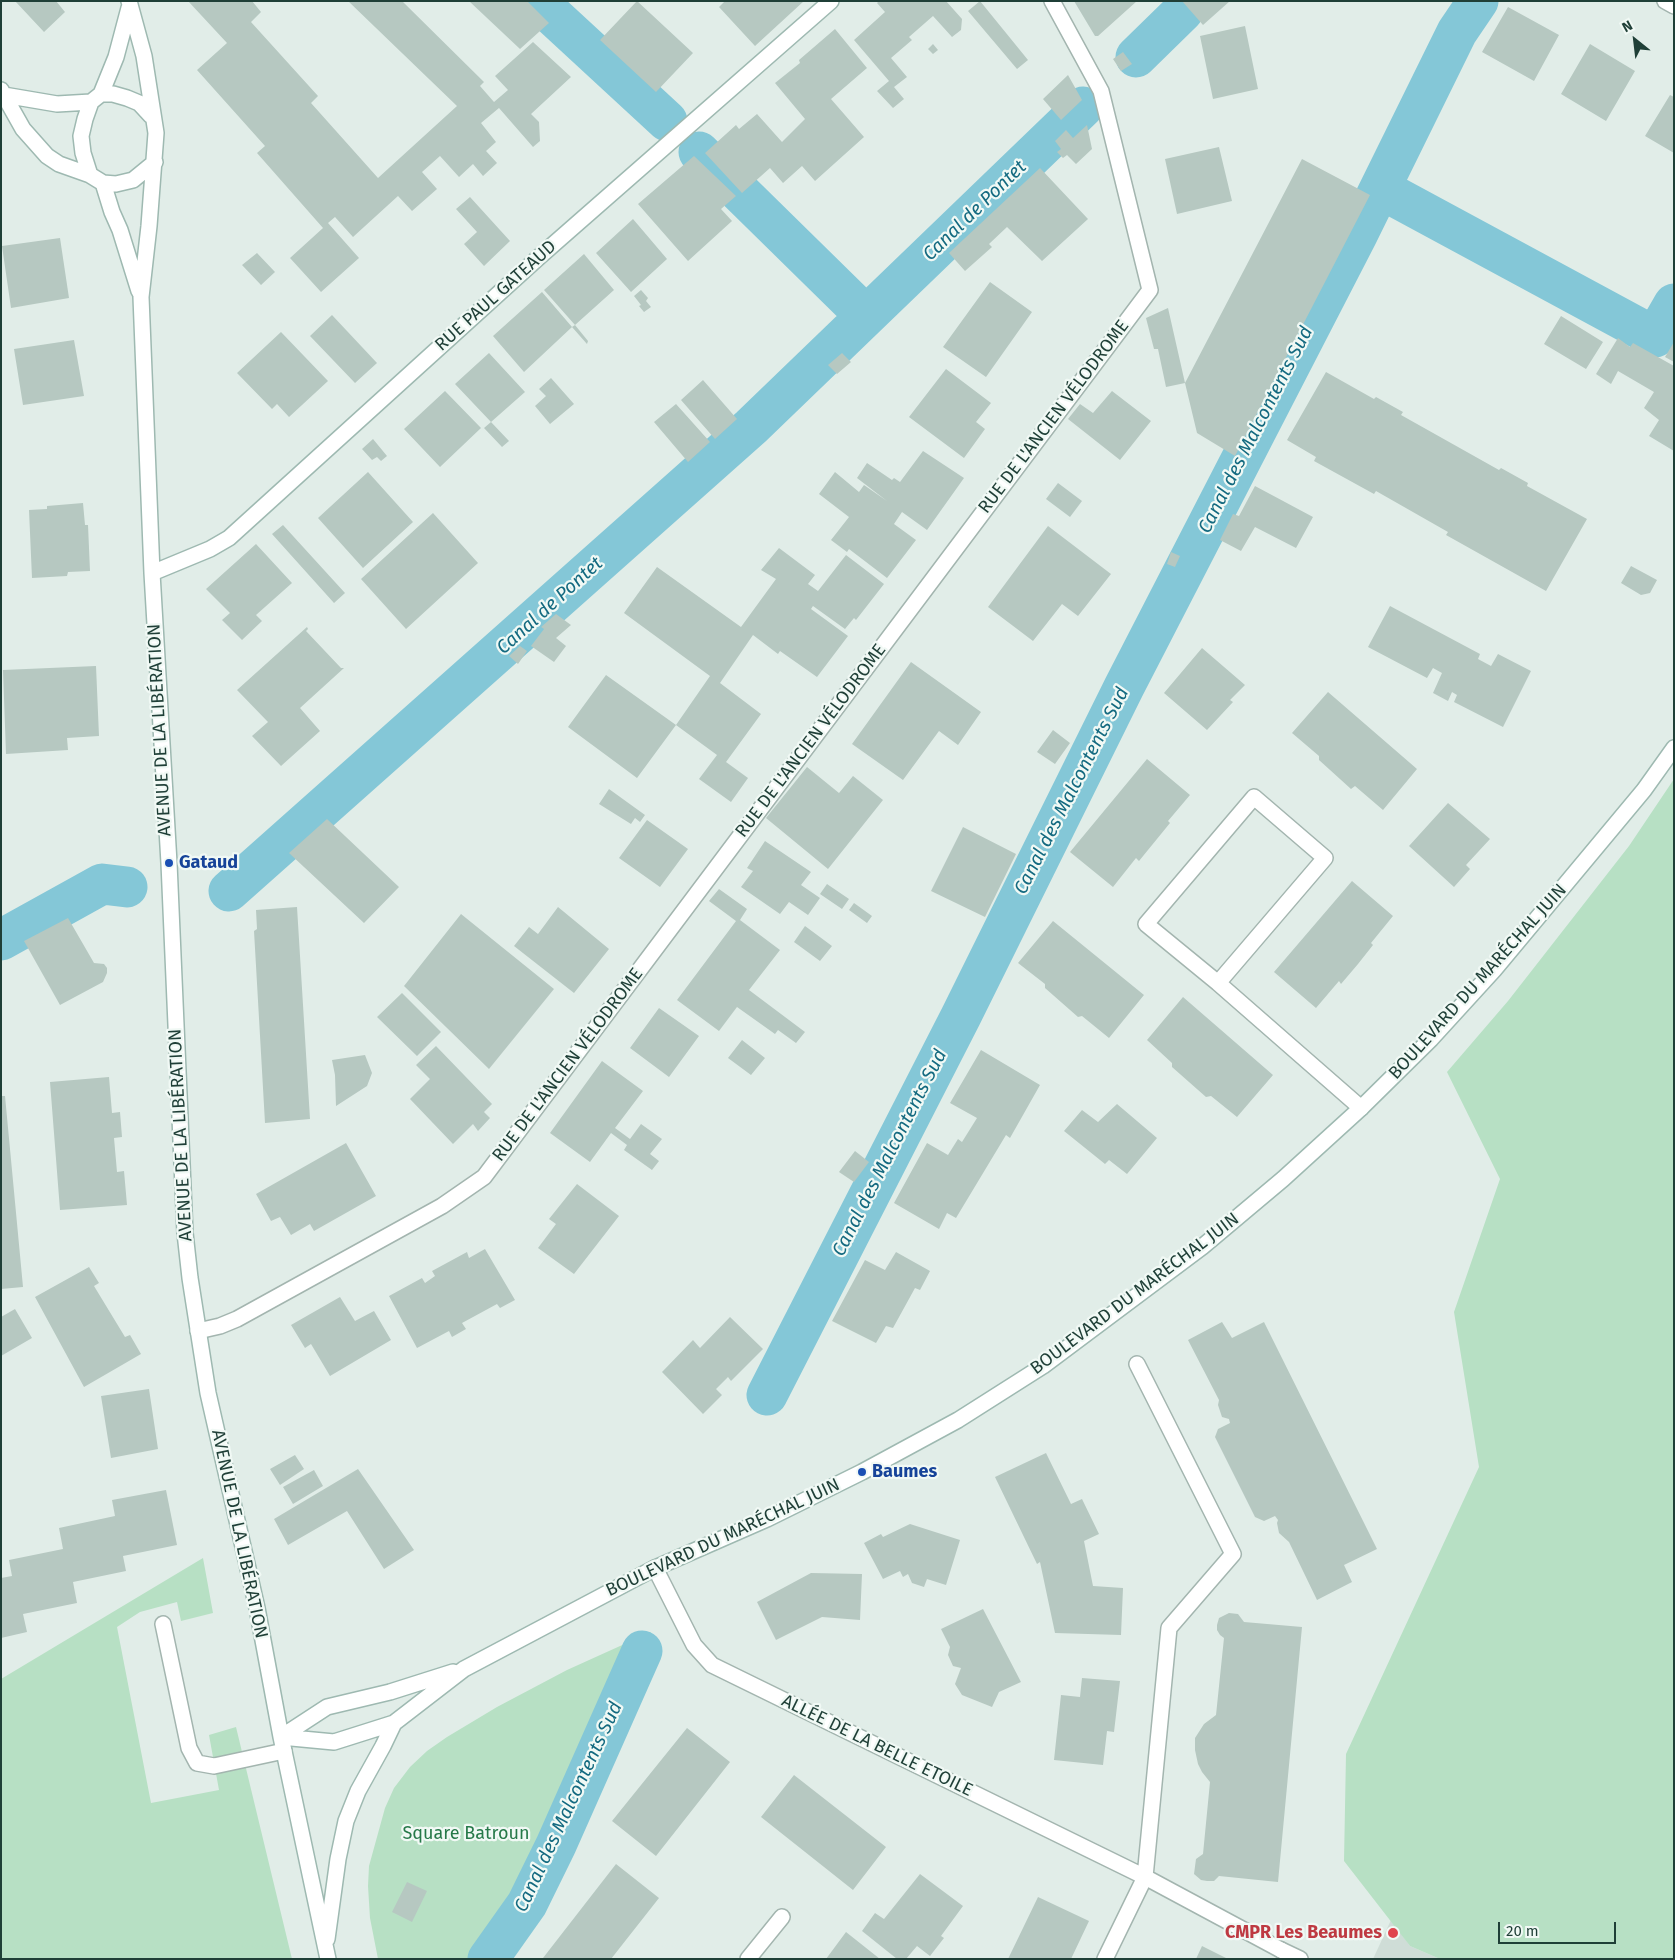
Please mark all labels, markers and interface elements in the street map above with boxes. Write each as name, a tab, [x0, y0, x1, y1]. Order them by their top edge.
north arrow	[1610, 15, 1660, 65]
text: N	[1619, 17, 1636, 36]
water label: Canal de Pontet	[919, 156, 1031, 266]
street label: RUE PAUL GATEAUD	[431, 236, 561, 356]
street label: RUE DE L'ANCIEN VÉLODROME	[974, 316, 1134, 518]
water label: Canal des Malcontents Sud	[1194, 323, 1318, 537]
water label: Canal de Pontet	[492, 553, 608, 659]
street label: AVENUE DE LA LIBÉRATION	[144, 623, 176, 837]
street label: RUE DE L'ANCIEN VÉLODROME	[731, 640, 891, 842]
water label: Canal des Malcontents Sud	[1010, 684, 1134, 898]
place label: Gataud	[179, 852, 238, 874]
marker: Gataud	[163, 857, 175, 869]
street label: BOULEVARD DU MARÉCHAL JUIN	[1384, 880, 1572, 1084]
street label: RUE DE L'ANCIEN VÉLODROME	[488, 964, 648, 1166]
street label: AVENUE DE LA LIBÉRATION	[165, 1028, 197, 1242]
water label: Canal des Malcontents Sud	[828, 1046, 952, 1260]
street label: BOULEVARD DU MARÉCHAL JUIN	[1026, 1208, 1244, 1380]
street label: AVENUE DE LA LIBÉRATION	[206, 1428, 272, 1640]
place label: Baumes	[872, 1461, 937, 1483]
marker: Baumes	[856, 1466, 868, 1478]
street label: BOULEVARD DU MARÉCHAL JUIN	[603, 1474, 843, 1602]
street label: ALLÉE DE LA BELLE ETOILE	[778, 1690, 976, 1802]
water label: Canal des Malcontents Sud	[510, 1698, 628, 1916]
park label: Square Batroun	[402, 1823, 530, 1845]
scale bar	[1500, 1912, 1618, 1944]
place label: CMPR Les Beaumes	[1225, 1922, 1382, 1944]
text: 20 m	[1506, 1922, 1539, 1940]
marker: CMPR Les Beaumes	[1386, 1926, 1400, 1940]

